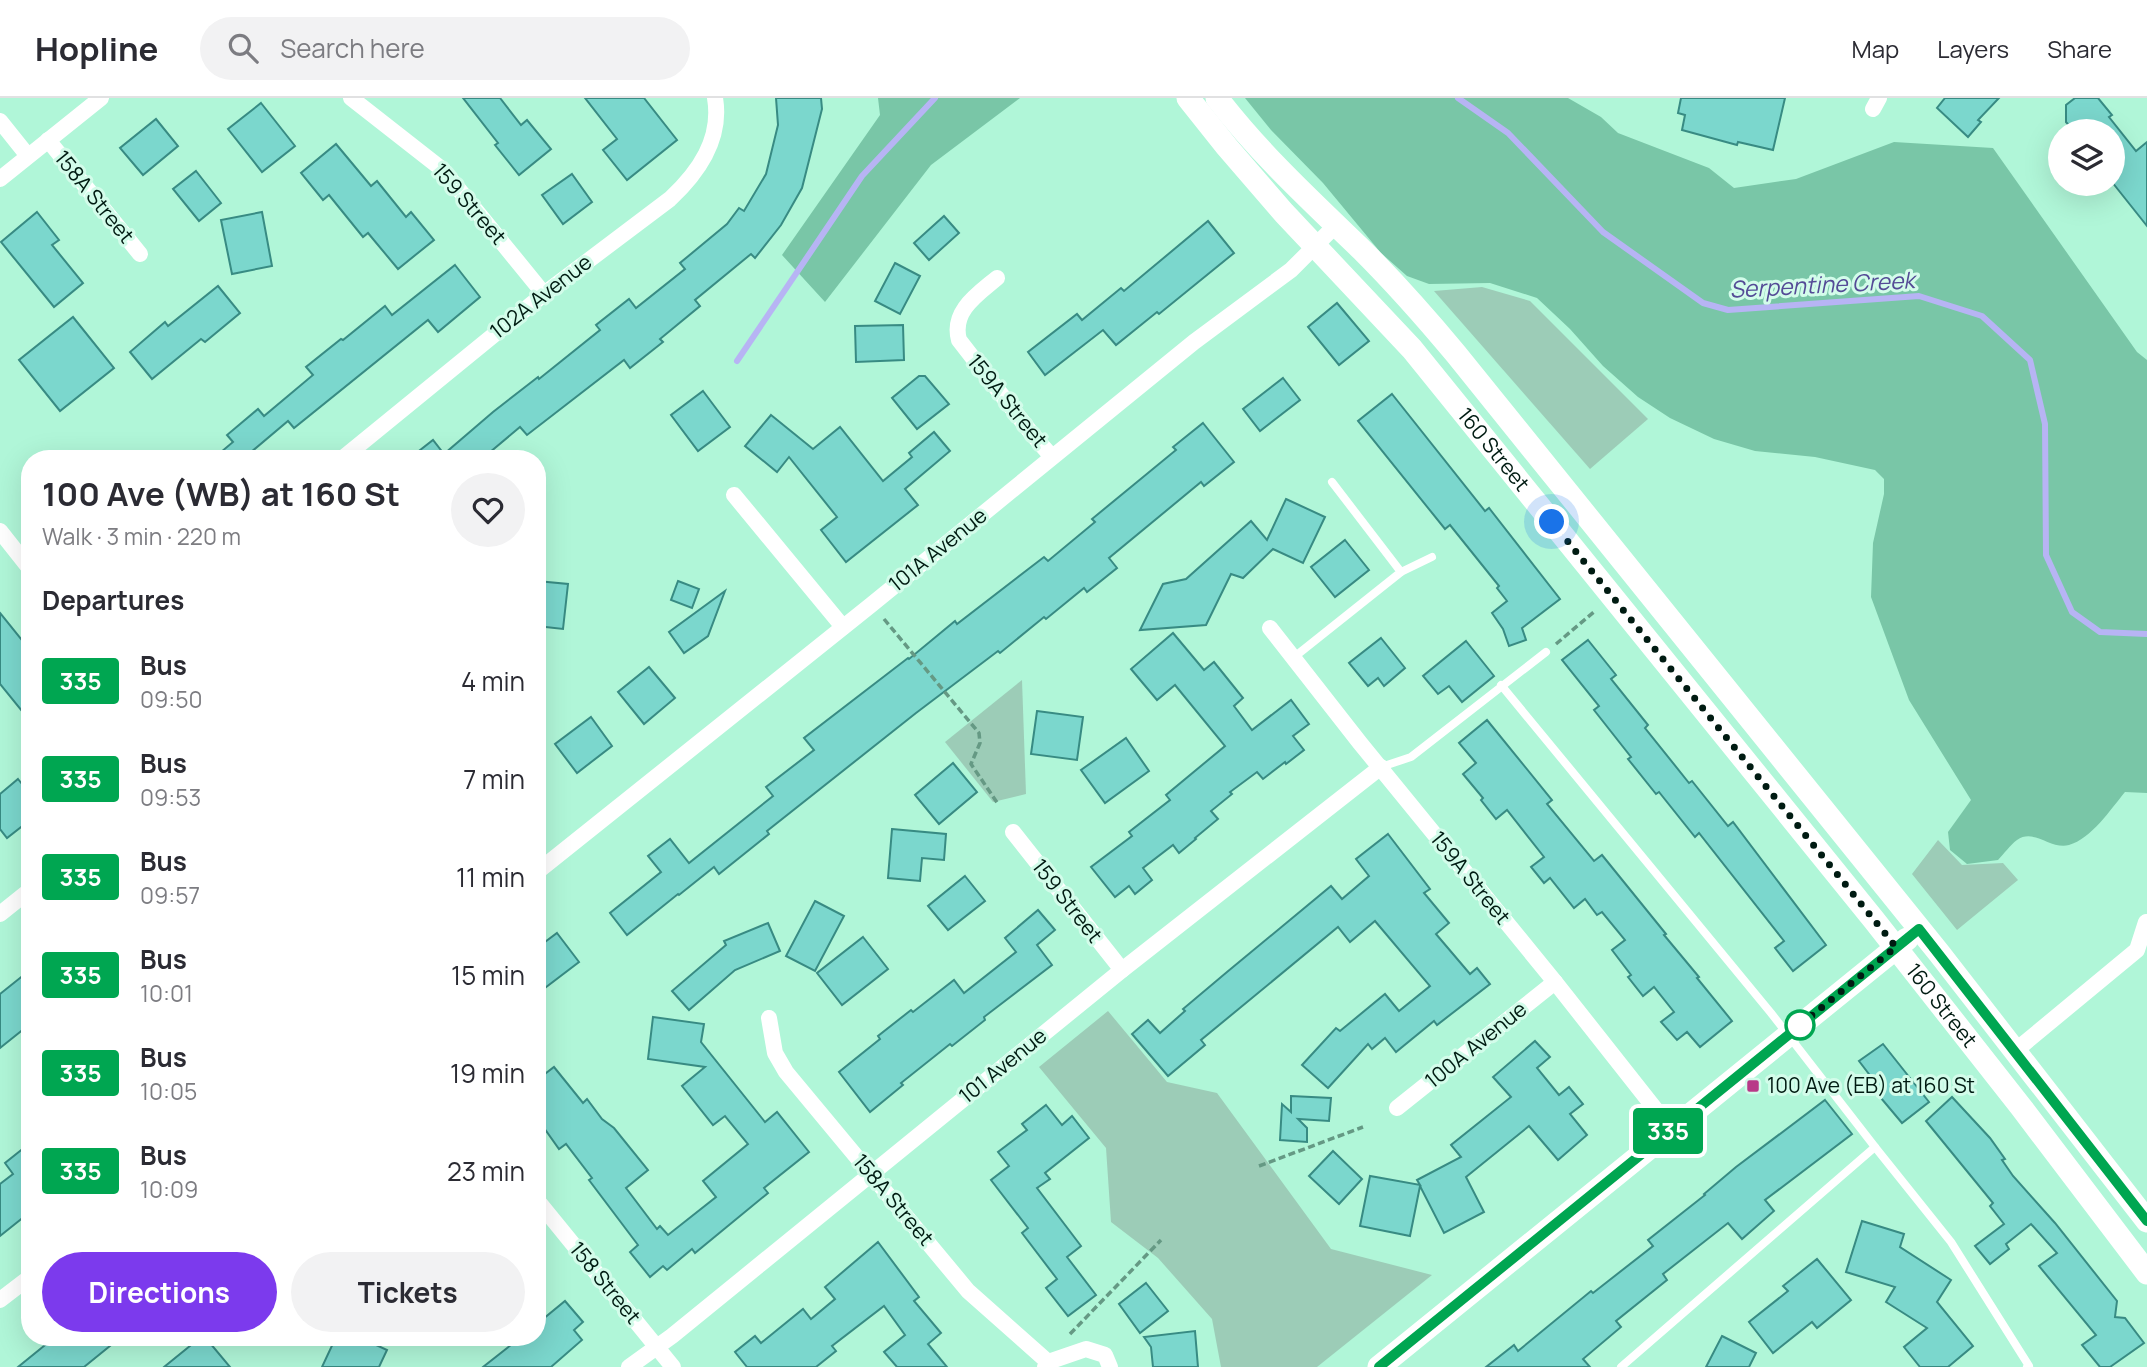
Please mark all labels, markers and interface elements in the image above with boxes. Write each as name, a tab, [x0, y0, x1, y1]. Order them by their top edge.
search box	[200, 17, 690, 80]
text: Hopline	[35, 26, 158, 71]
icon: search	[224, 29, 262, 67]
text: Search here	[280, 30, 425, 66]
text: Map	[1852, 32, 1899, 65]
text: Layers	[1937, 32, 2009, 65]
text: Share	[2047, 32, 2112, 65]
map controls	[2048, 119, 2125, 196]
button: layers	[2048, 119, 2125, 196]
street label: 158A Street	[49, 144, 141, 249]
street label: 159 Street	[427, 157, 513, 250]
street label: 102A Avenue	[484, 248, 597, 345]
water label: Serpentine Creek	[1729, 263, 1919, 305]
street label: 159A Street	[961, 348, 1054, 453]
street label: 160 Street	[1452, 401, 1537, 497]
text: 100 Ave (WB) at 160 St	[42, 471, 400, 516]
button: heart	[451, 473, 525, 547]
street label: 101A Avenue	[882, 501, 992, 597]
your location	[1534, 504, 1569, 539]
text: Walk · 3 min · 220 m	[42, 520, 241, 552]
text: Departures	[42, 582, 184, 618]
text: Bus	[140, 647, 187, 683]
text: 4 min	[461, 663, 525, 699]
text: 335	[60, 664, 101, 697]
text: 09:50	[140, 683, 203, 715]
text: Bus	[140, 745, 187, 781]
text: 7 min	[463, 761, 525, 797]
text: 335	[60, 762, 101, 795]
text: 09:53	[140, 781, 201, 813]
street label: 159A Street	[1424, 825, 1517, 930]
text: Bus	[140, 843, 187, 879]
street label: 159 Street	[1026, 853, 1109, 948]
text: 11 min	[456, 859, 525, 895]
text: 335	[60, 860, 101, 893]
text: 09:57	[140, 879, 200, 911]
text: Bus	[140, 941, 187, 977]
text: 15 min	[451, 957, 525, 993]
street label: 160 Street	[1900, 957, 1984, 1053]
text: 335	[60, 958, 101, 991]
text: 10:01	[140, 977, 193, 1009]
street label: 100A Avenue	[1419, 995, 1532, 1094]
unlabelled marker	[1785, 1010, 1815, 1040]
street label: 101 Avenue	[953, 1021, 1052, 1109]
text: Bus	[140, 1039, 187, 1075]
text: 19 min	[450, 1055, 525, 1091]
text: 335	[60, 1056, 101, 1089]
place label: 100 Ave (EB) at 160 St	[1767, 1071, 1975, 1099]
text: 10:05	[140, 1075, 197, 1107]
marker: 100 Ave (EB) at 160 St	[1745, 1078, 1761, 1094]
line badge: 335	[1628, 1108, 1708, 1154]
text: 335	[1647, 1114, 1689, 1147]
text: Bus	[140, 1137, 187, 1173]
street label: 158A Street	[847, 1148, 940, 1251]
text: 23 min	[447, 1153, 525, 1189]
text: 335	[60, 1154, 101, 1187]
text: 10:09	[140, 1173, 198, 1205]
street label: 158 Street	[564, 1235, 648, 1329]
button: Directions	[42, 1252, 277, 1332]
button: Tickets	[291, 1252, 525, 1332]

